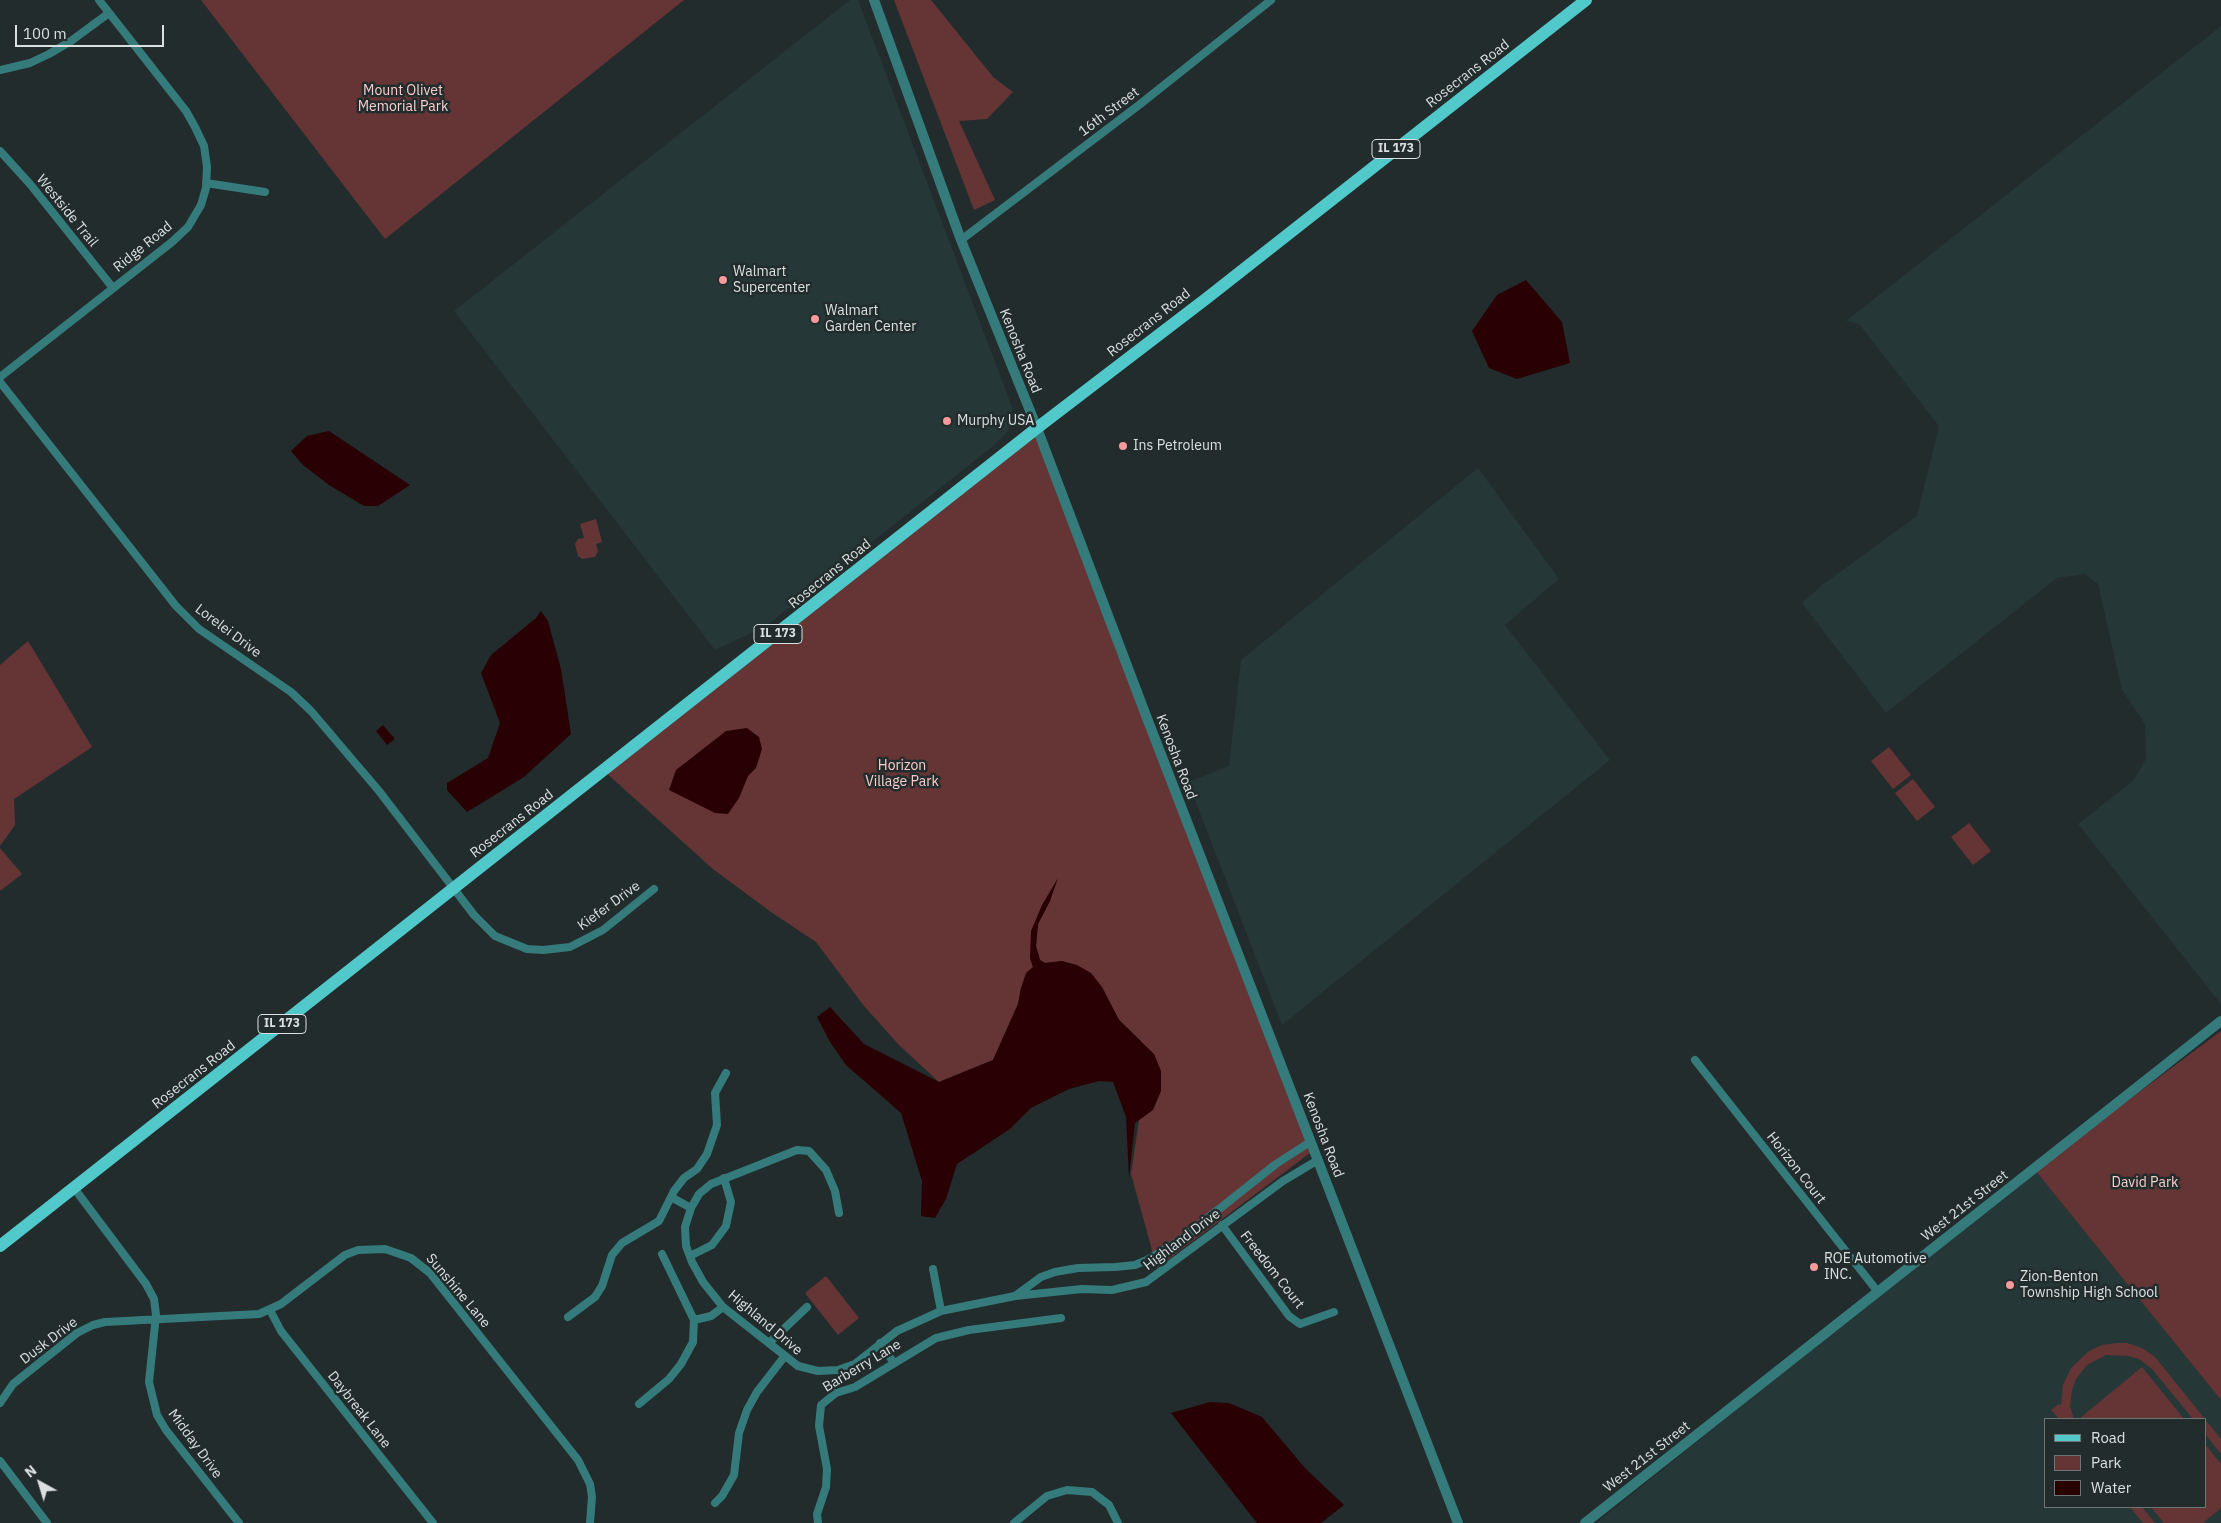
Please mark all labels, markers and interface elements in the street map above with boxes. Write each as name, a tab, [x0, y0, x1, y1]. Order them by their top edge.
scale bar	[18, 15, 166, 47]
text: 100 m	[23, 24, 67, 43]
street label: Rosecrans Road	[1423, 36, 1513, 112]
park label: Mount Olivet Memorial Park	[358, 83, 448, 115]
street label: 16th Street	[1075, 84, 1143, 140]
road number: IL 173	[1372, 140, 1420, 158]
street label: Westside Trail	[33, 171, 101, 251]
street label: Ridge Road	[110, 218, 176, 276]
place label: Walmart Supercenter	[733, 264, 810, 296]
marker: Walmart Supercenter	[717, 274, 729, 286]
street label: Rosecrans Road	[1104, 285, 1194, 361]
place label: Walmart Garden Center	[825, 303, 916, 336]
street label: Kenosha Road	[995, 306, 1045, 396]
marker: Walmart Garden Center	[809, 313, 821, 325]
place label: Murphy USA	[957, 413, 1034, 429]
marker: Murphy USA	[941, 415, 953, 427]
place label: Ins Petroleum	[1133, 438, 1222, 454]
marker: Ins Petroleum	[1117, 440, 1129, 452]
street label: Rosecrans Road	[785, 536, 875, 612]
street label: Lorelei Drive	[192, 601, 264, 661]
road number: IL 173	[754, 624, 802, 644]
street label: Kenosha Road	[1152, 712, 1200, 802]
park label: Horizon Village Park	[865, 758, 939, 790]
street label: Rosecrans Road	[467, 786, 557, 862]
street label: Kiefer Drive	[574, 878, 644, 934]
road number: IL 173	[258, 1014, 306, 1034]
street label: Rosecrans Road	[149, 1037, 239, 1113]
street label: Kenosha Road	[1299, 1090, 1347, 1180]
street label: Horizon Court	[1763, 1129, 1829, 1207]
street label: West 21st Street	[1918, 1167, 2012, 1245]
park label: David Park	[2112, 1175, 2178, 1191]
street label: Highland Drive	[1140, 1206, 1224, 1274]
street label: Freedom Court	[1236, 1228, 1308, 1312]
street label: Sunshine Lane	[422, 1251, 494, 1331]
place label: ROE Automotive INC.	[1824, 1251, 1927, 1284]
marker: ROE Automotive INC.	[1808, 1261, 1820, 1273]
place label: Zion-Benton Township High School	[2020, 1269, 2158, 1302]
marker: Zion-Benton Township High School	[2004, 1279, 2016, 1291]
street label: Highland Drive	[724, 1287, 806, 1359]
street label: Dusk Drive	[17, 1314, 81, 1368]
street label: Barberry Lane	[820, 1336, 904, 1396]
street label: Daybreak Lane	[324, 1368, 394, 1452]
street label: Midday Drive	[164, 1406, 226, 1482]
street label: West 21st Street	[1600, 1418, 1694, 1496]
legend	[2044, 1418, 2206, 1508]
text: Road	[2091, 1428, 2126, 1447]
text: Park	[2091, 1453, 2121, 1472]
north arrow	[15, 1458, 65, 1508]
text: N	[21, 1461, 40, 1482]
text: Water	[2091, 1478, 2131, 1497]

